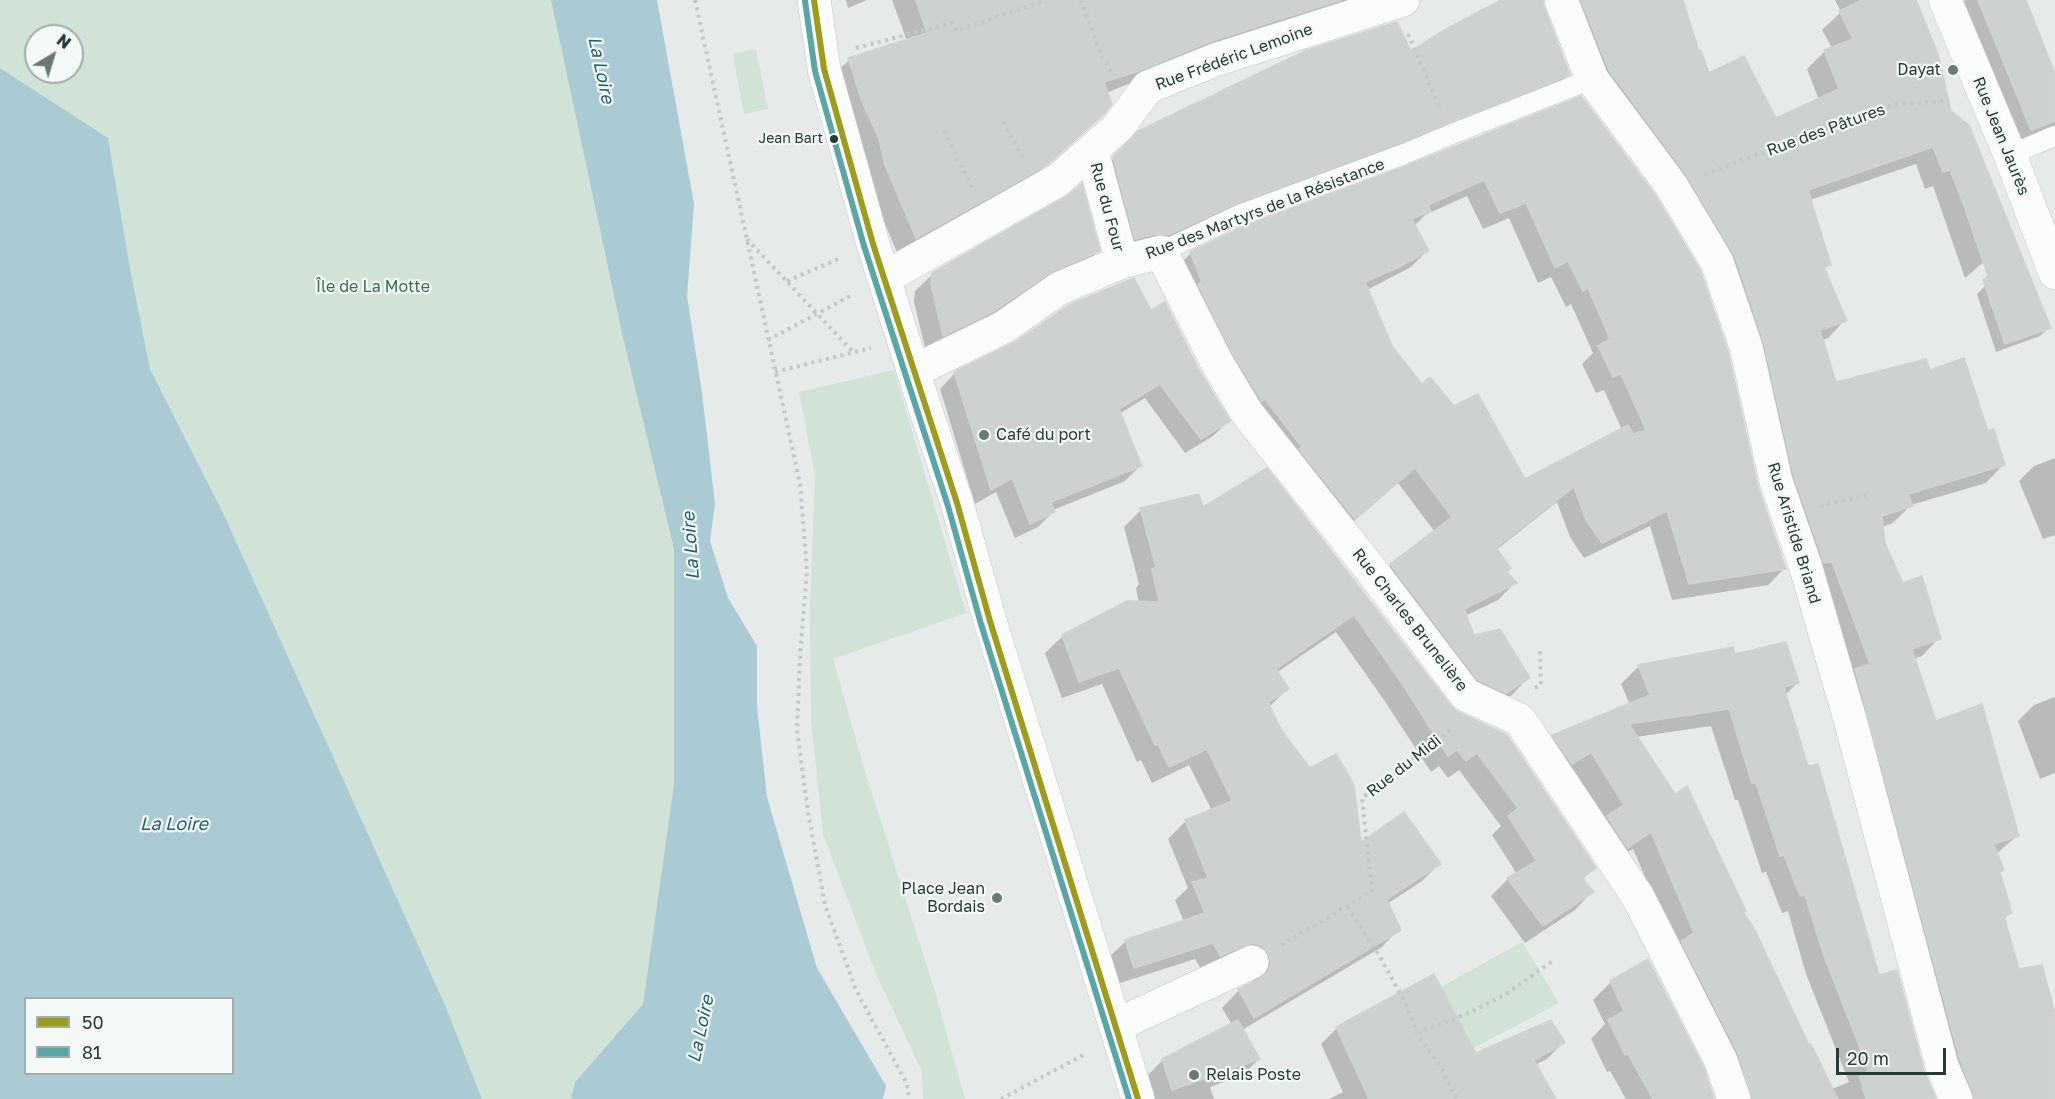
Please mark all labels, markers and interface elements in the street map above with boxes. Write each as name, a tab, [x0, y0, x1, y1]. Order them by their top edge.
street label: Rue Frédéric Lemoine	[1153, 20, 1315, 94]
north arrow	[24, 24, 84, 84]
text: N	[53, 30, 75, 53]
water label: La Loire	[583, 34, 619, 106]
place label: Dayat	[1897, 60, 1941, 80]
marker: Dayat	[1946, 63, 1960, 77]
street label: Rue Jean Jaurès	[1968, 74, 2034, 198]
street label: Rue des Pâtures	[1764, 100, 1888, 160]
place label: Jean Bart	[758, 131, 823, 147]
marker: Jean Bart	[828, 133, 840, 145]
street label: Rue des Martyrs de la Résistance	[1143, 154, 1387, 264]
street label: Rue du Four	[1086, 160, 1128, 254]
park label: Île de La Motte	[316, 277, 430, 297]
place label: Café du port	[996, 425, 1091, 445]
marker: Café du port	[977, 428, 991, 442]
street label: Rue Aristide Briand	[1763, 460, 1825, 606]
water label: La Loire	[678, 511, 704, 581]
street label: Rue Charles Brunelière	[1348, 545, 1472, 695]
street label: Rue du Midi	[1363, 731, 1445, 801]
water label: La Loire	[140, 813, 208, 835]
place label: Place Jean Bordais	[901, 879, 985, 917]
marker: Place Jean Bordais	[990, 891, 1004, 905]
water label: La Loire	[683, 993, 719, 1065]
legend	[24, 997, 234, 1075]
text: 50	[82, 1011, 104, 1033]
scale bar	[1839, 1036, 1948, 1074]
text: 81	[82, 1041, 102, 1063]
text: 20 m	[1847, 1047, 1889, 1069]
place label: Relais Poste	[1206, 1065, 1301, 1085]
marker: Relais Poste	[1187, 1068, 1201, 1082]

